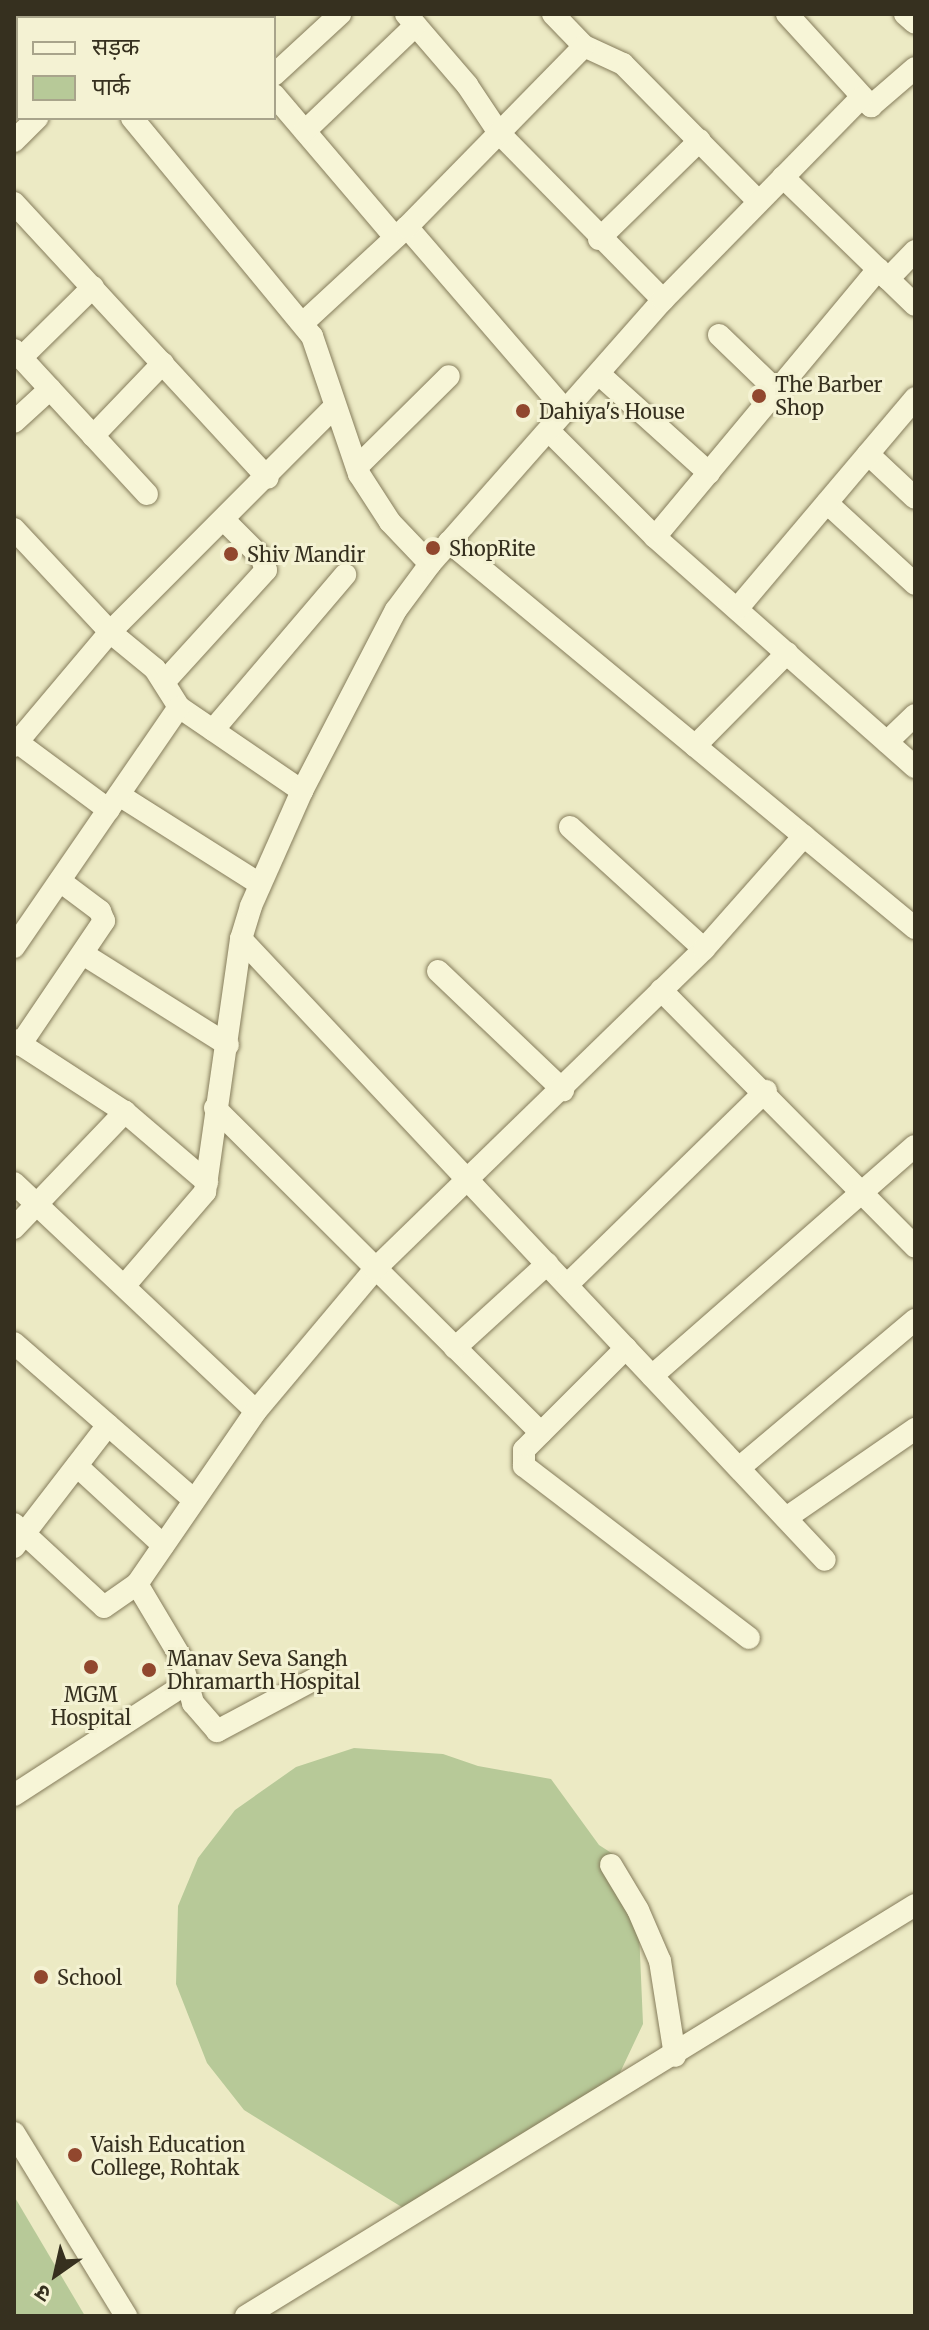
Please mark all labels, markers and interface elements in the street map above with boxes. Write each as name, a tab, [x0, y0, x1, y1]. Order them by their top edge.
legend	[16, 16, 276, 120]
text: सड़क	[92, 31, 140, 62]
text: पार्क	[92, 71, 130, 102]
place label: The Barber Shop	[775, 372, 883, 419]
marker: The Barber Shop	[750, 387, 768, 405]
place label: Dahiya's House	[539, 399, 685, 423]
marker: Dahiya's House	[514, 402, 532, 420]
place label: ShopRite	[449, 536, 535, 560]
marker: ShopRite	[424, 539, 442, 557]
place label: Shiv Mandir	[247, 542, 366, 566]
marker: Shiv Mandir	[222, 545, 240, 563]
place label: Manav Seva Sangh Dhramarth Hospital	[167, 1646, 360, 1693]
marker: MGM Hospital	[80, 1656, 102, 1678]
marker: Manav Seva Sangh Dhramarth Hospital	[138, 1659, 160, 1681]
place label: MGM Hospital	[51, 1682, 131, 1729]
place label: School	[57, 1965, 122, 1989]
marker: School	[32, 1968, 50, 1986]
place label: Vaish Education College, Rohtak	[91, 2132, 245, 2179]
marker: Vaish Education College, Rohtak	[66, 2146, 84, 2164]
north arrow	[16, 2234, 96, 2314]
text: उ	[29, 2279, 56, 2309]

